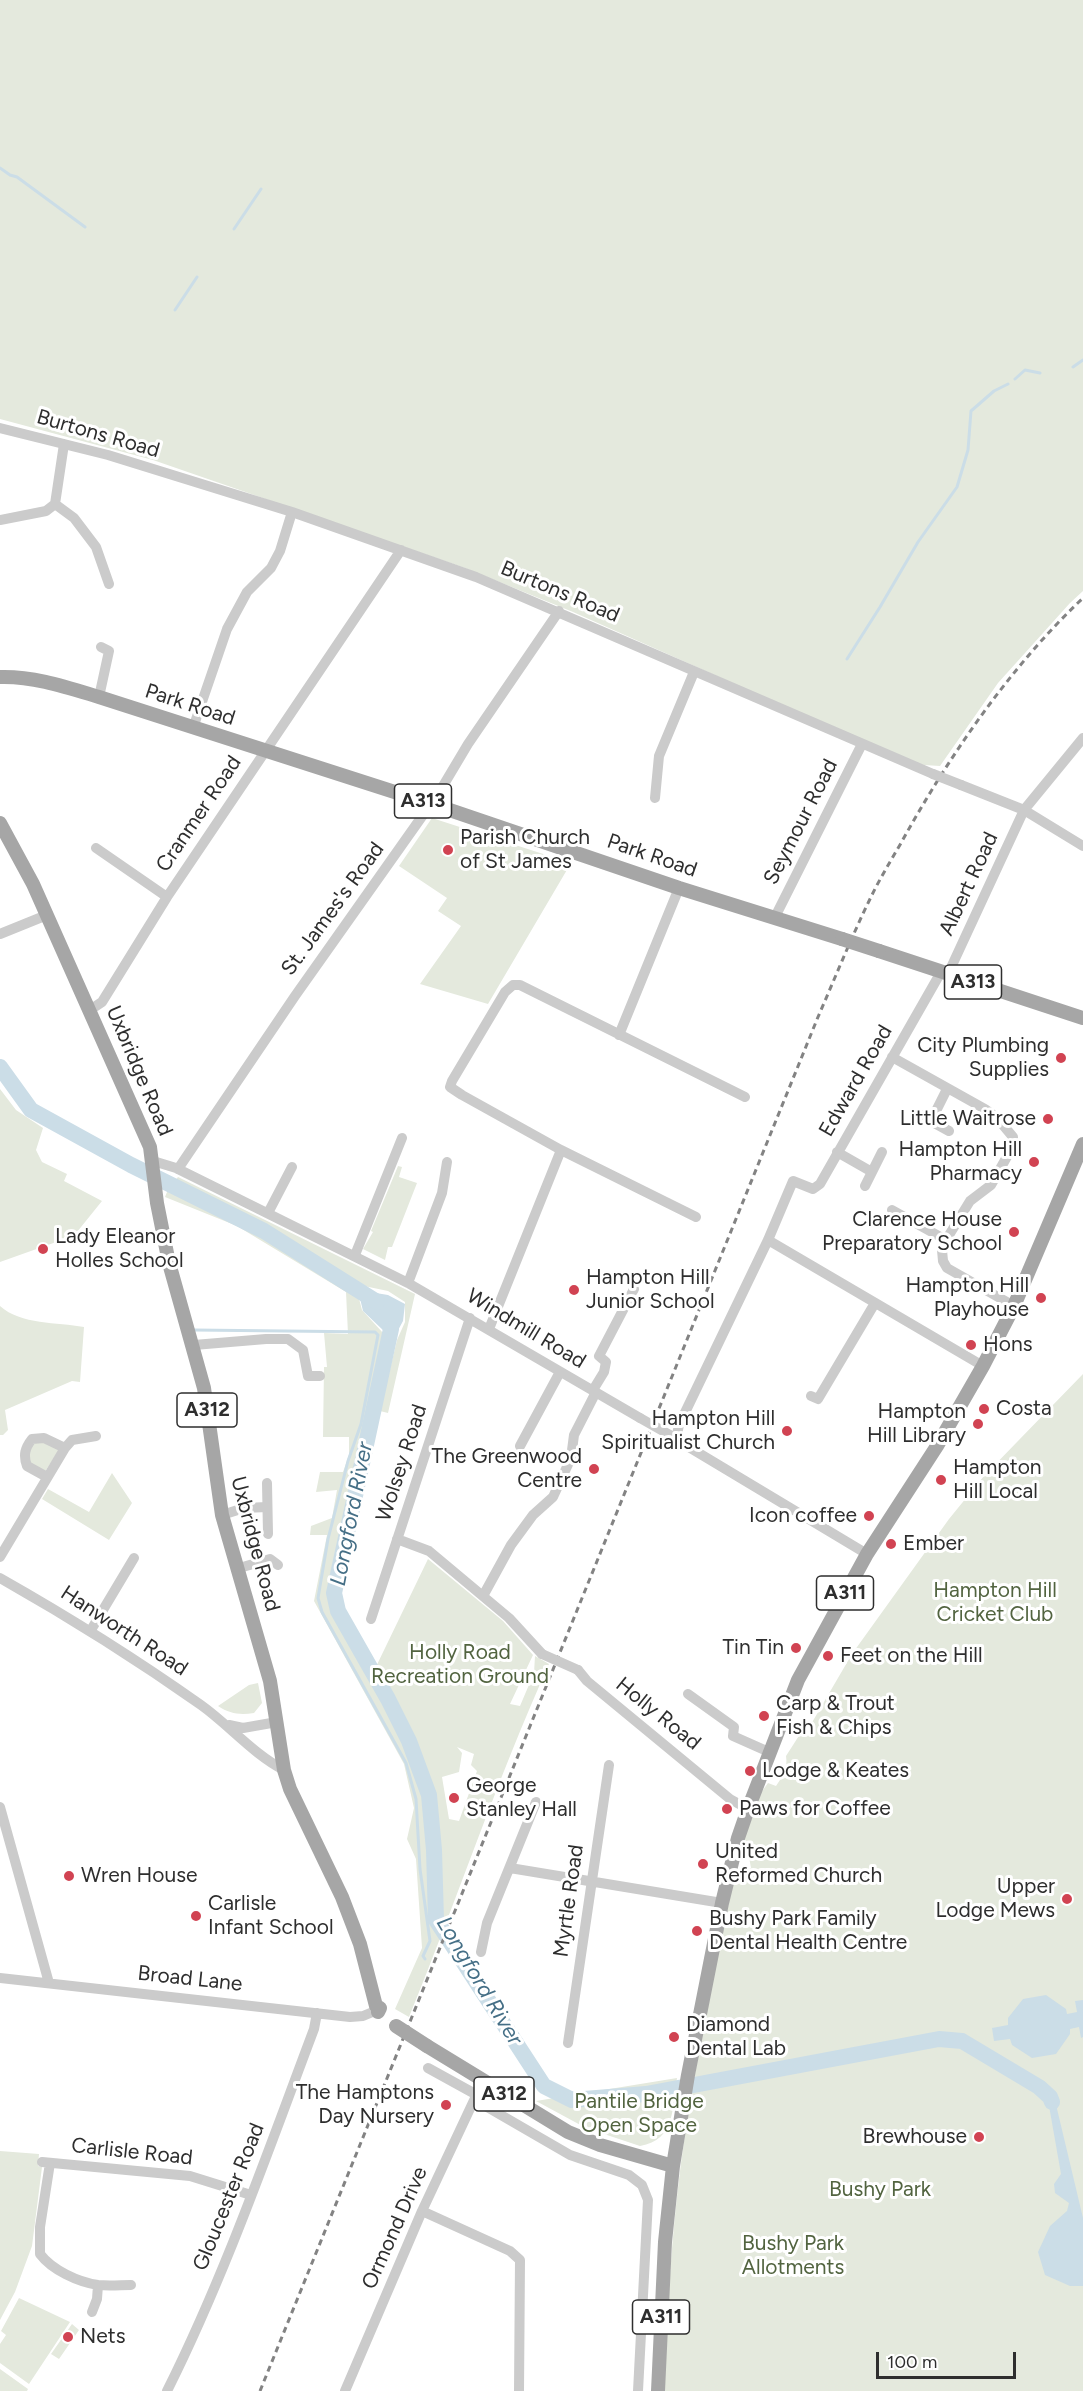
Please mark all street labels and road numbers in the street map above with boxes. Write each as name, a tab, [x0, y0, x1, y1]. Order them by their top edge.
street label: Burtons Road	[34, 404, 162, 464]
street label: Burtons Road	[497, 556, 623, 628]
street label: Park Road	[142, 679, 238, 731]
street label: Cranmer Road	[151, 751, 247, 877]
street label: Seymour Road	[759, 755, 843, 889]
road number: A313	[394, 784, 452, 818]
street label: Albert Road	[934, 828, 1004, 940]
street label: Park Road	[604, 829, 700, 883]
street label: St. James's Road	[276, 837, 390, 981]
road number: A313	[944, 965, 1002, 999]
street label: Uxbridge Road	[100, 1002, 178, 1140]
street label: Edward Road	[814, 1021, 898, 1141]
street label: Windmill Road	[462, 1284, 590, 1374]
road number: A312	[177, 1393, 237, 1427]
street label: Wolsey Road	[371, 1401, 433, 1525]
street label: Uxbridge Road	[225, 1474, 285, 1614]
road number: A311	[816, 1576, 874, 1610]
street label: Hanworth Road	[56, 1580, 192, 1682]
street label: Holly Road	[611, 1672, 705, 1756]
street label: Myrtle Road	[549, 1843, 589, 1959]
street label: Broad Lane	[136, 1961, 244, 1997]
road number: A312	[474, 2077, 534, 2111]
street label: Gloucester Road	[188, 2119, 270, 2275]
street label: Carlisle Road	[70, 2133, 194, 2171]
street label: Ormond Drive	[357, 2163, 433, 2293]
road number: A311	[632, 2300, 690, 2334]

